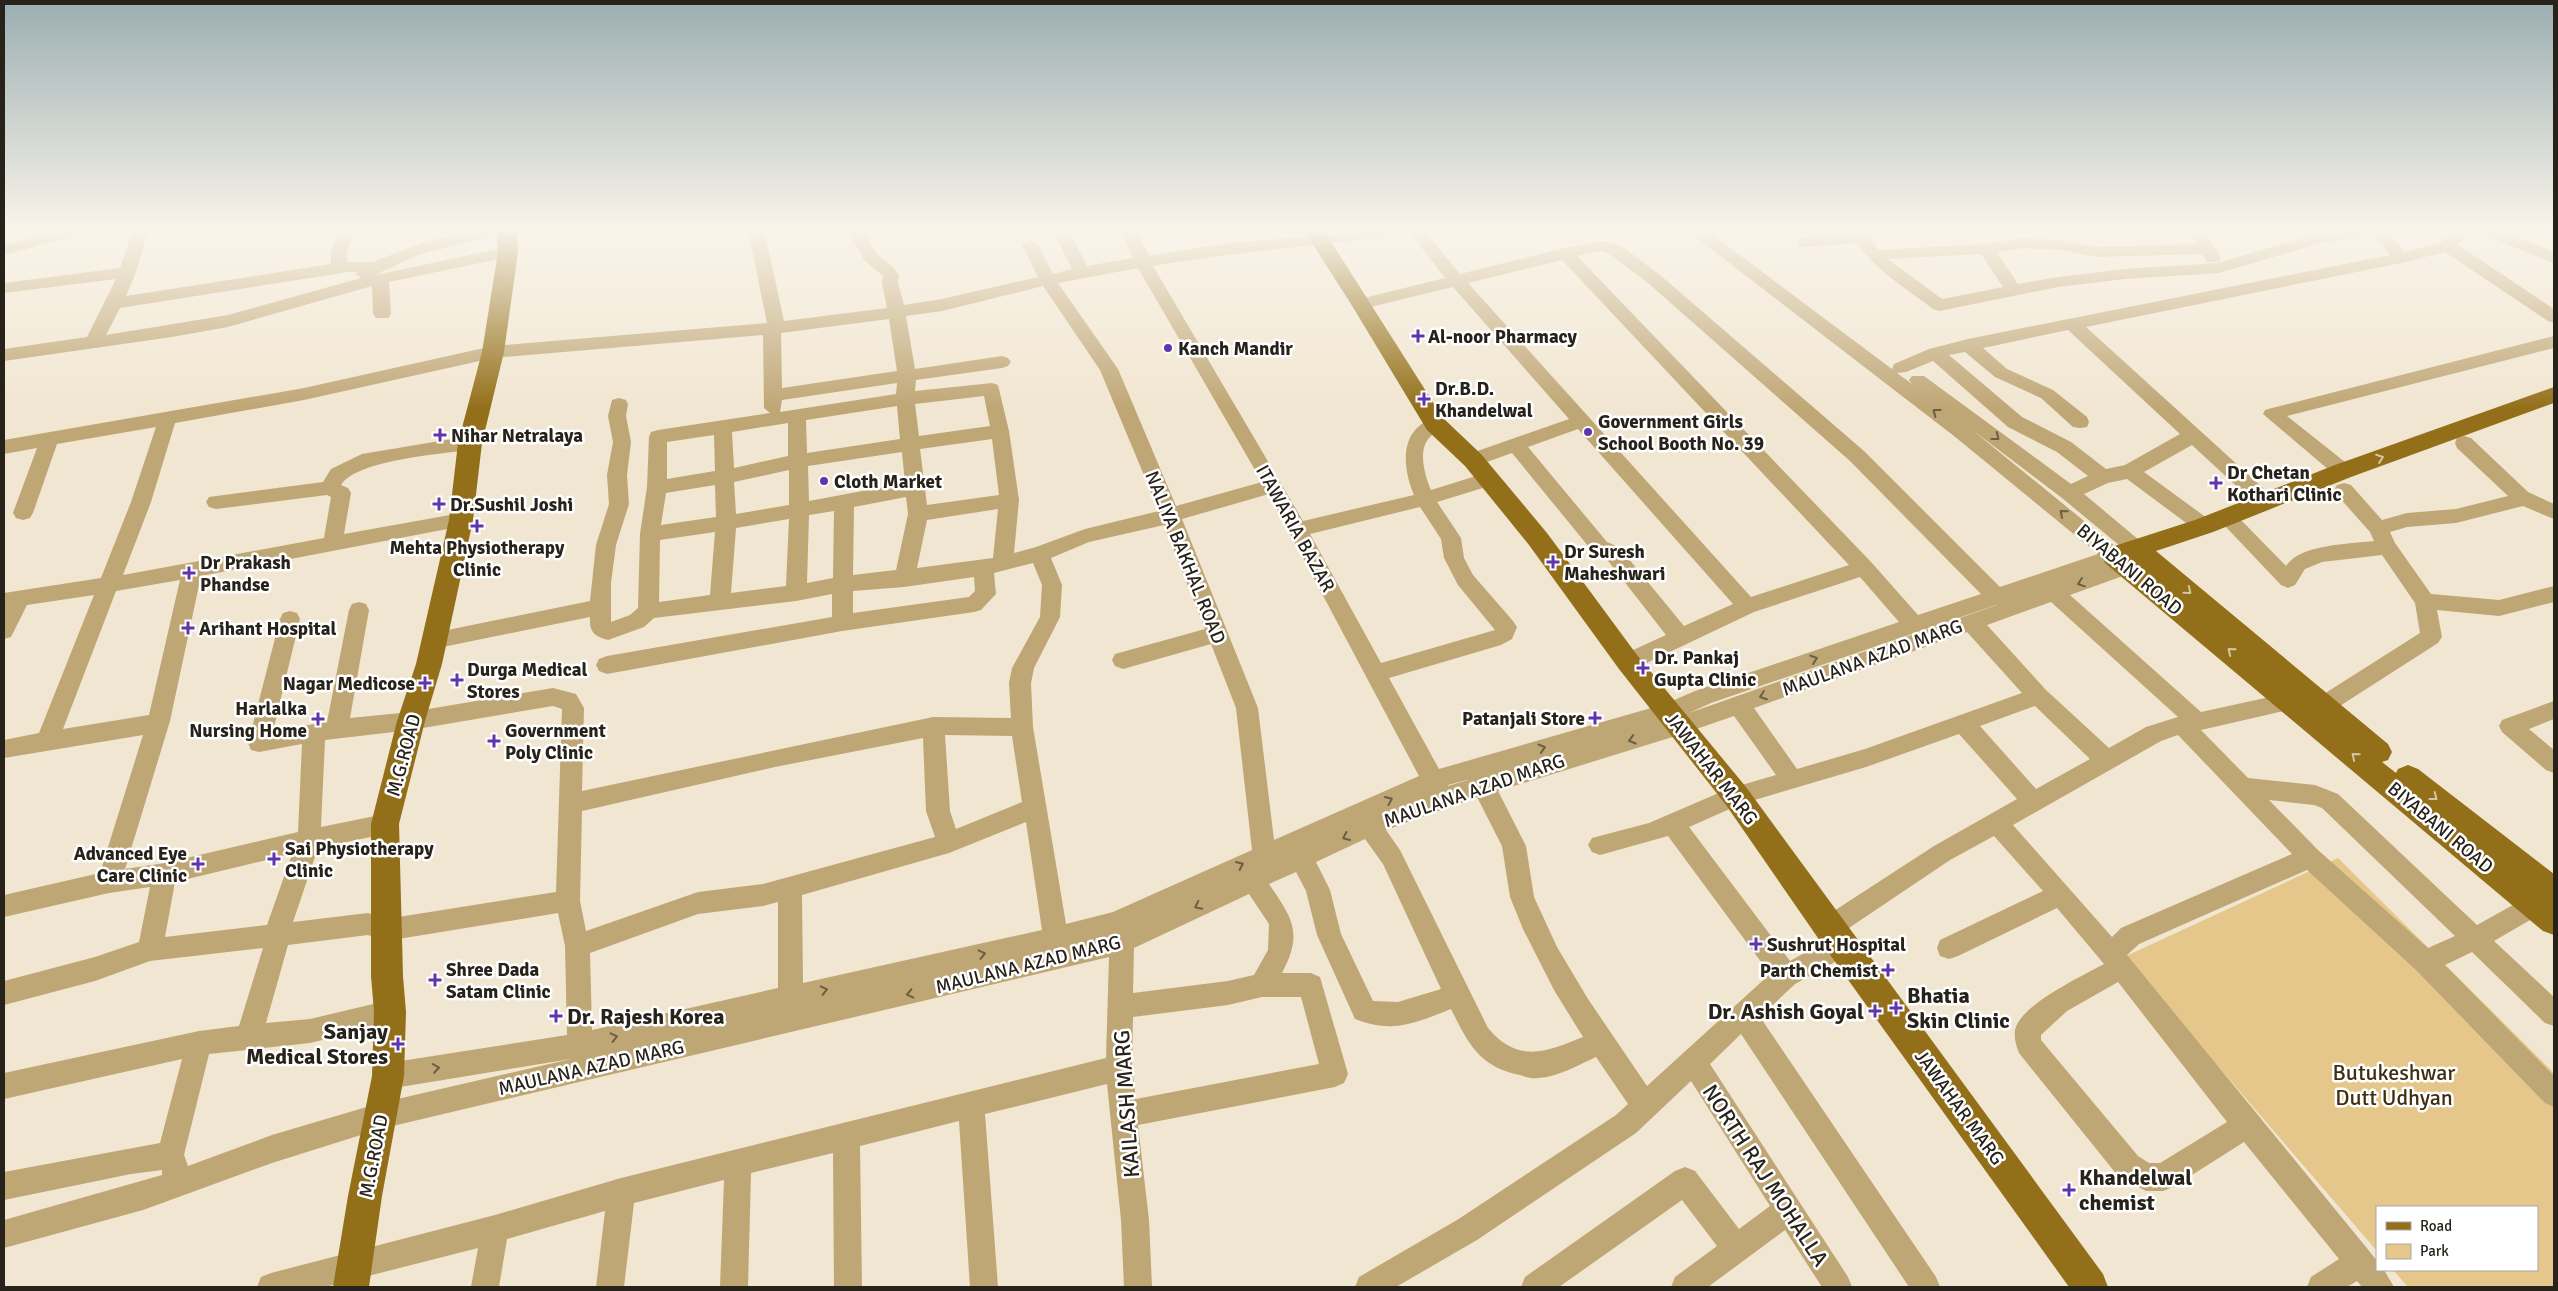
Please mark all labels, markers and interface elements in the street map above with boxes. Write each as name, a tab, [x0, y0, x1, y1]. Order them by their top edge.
place label: Al-noor Pharmacy	[1428, 325, 1578, 349]
marker: Al-noor Pharmacy	[1412, 330, 1424, 342]
place label: Kanch Mandir	[1178, 337, 1293, 361]
marker: Kanch Mandir	[1162, 342, 1174, 354]
place label: Dr.B.D. Khandelwal	[1435, 377, 1533, 423]
marker: Dr.B.D. Khandelwal	[1417, 392, 1431, 406]
one-way arrow	[1933, 409, 1942, 417]
place label: Government Girls School Booth No. 39	[1598, 410, 1764, 456]
place label: Nihar Netralaya	[451, 424, 583, 448]
marker: Government Girls School Booth No. 39	[1582, 426, 1594, 438]
marker: Nihar Netralaya	[433, 428, 447, 442]
one-way arrow	[1990, 431, 1999, 439]
one-way arrow	[2375, 453, 2383, 463]
street label: ITAWARIA BAZAR	[1250, 461, 1340, 596]
place label: Dr Chetan Kothari Clinic	[2227, 461, 2341, 507]
street label: NALIYA BAKHAL ROAD	[1139, 467, 1231, 647]
place label: Cloth Market	[834, 470, 942, 494]
marker: Cloth Market	[818, 475, 830, 487]
marker: Dr Chetan Kothari Clinic	[2209, 476, 2223, 490]
place label: Dr.Sushil Joshi	[450, 493, 573, 517]
marker: Dr.Sushil Joshi	[432, 497, 446, 511]
one-way arrow	[2060, 510, 2069, 519]
marker: Mehta Physiotherapy Clinic	[470, 519, 484, 533]
street label: BIYABANI ROAD	[2072, 519, 2187, 621]
place label: Mehta Physiotherapy Clinic	[389, 536, 565, 582]
place label: Dr Suresh Maheshwari	[1564, 540, 1666, 586]
place label: Dr Prakash Phandse	[200, 551, 291, 597]
marker: Dr Suresh Maheshwari	[1546, 555, 1560, 569]
marker: Dr Prakash Phandse	[182, 566, 196, 580]
one-way arrow	[2077, 577, 2086, 587]
one-way arrow	[2183, 586, 2192, 595]
street label: MAULANA AZAD MARG	[1779, 614, 1966, 702]
place label: Arihant Hospital	[199, 617, 336, 641]
marker: Arihant Hospital	[181, 621, 195, 635]
place label: Dr. Pankaj Gupta Clinic	[1654, 646, 1756, 692]
one-way arrow	[2227, 648, 2237, 657]
one-way arrow	[1809, 655, 1818, 665]
place label: Durga Medical Stores	[467, 658, 587, 704]
marker: Dr. Pankaj Gupta Clinic	[1636, 661, 1650, 675]
place label: Nagar Medicose	[283, 672, 415, 696]
marker: Durga Medical Stores	[451, 674, 463, 686]
marker: Nagar Medicose	[419, 677, 431, 689]
one-way arrow	[1759, 690, 1768, 700]
place label: Harlalka Nursing Home	[189, 697, 307, 743]
place label: Patanjali Store	[1462, 707, 1585, 731]
street label: JAWAHAR MARG	[1660, 707, 1763, 830]
street label: M.G.ROAD	[381, 711, 426, 799]
marker: Harlalka Nursing Home	[311, 712, 325, 726]
marker: Patanjali Store	[1589, 712, 1601, 724]
place label: Government Poly Clinic	[505, 719, 606, 765]
marker: Government Poly Clinic	[487, 734, 501, 748]
one-way arrow	[1628, 734, 1636, 744]
one-way arrow	[1538, 743, 1546, 753]
street label: MAULANA AZAD MARG	[1381, 749, 1568, 833]
one-way arrow	[2352, 752, 2361, 761]
street label: BIYABANI ROAD	[2383, 777, 2498, 879]
one-way arrow	[2428, 791, 2437, 800]
one-way arrow	[1384, 795, 1393, 806]
one-way arrow	[1342, 831, 1351, 841]
place label: Sai Physiotherapy Clinic	[285, 837, 434, 883]
place label: Advanced Eye Care Clinic	[74, 842, 187, 888]
marker: Sai Physiotherapy Clinic	[267, 852, 281, 866]
marker: Advanced Eye Care Clinic	[191, 857, 205, 871]
one-way arrow	[1235, 861, 1244, 872]
one-way arrow	[1195, 900, 1204, 910]
street label: MAULANA AZAD MARG	[933, 930, 1123, 1000]
place label: Sushrut Hospital	[1767, 933, 1906, 957]
marker: Sushrut Hospital	[1749, 937, 1763, 951]
one-way arrow	[978, 949, 987, 960]
place label: Shree Dada Satam Clinic	[446, 958, 551, 1004]
place label: Parth Chemist	[1760, 959, 1878, 983]
marker: Parth Chemist	[1882, 964, 1894, 976]
marker: Shree Dada Satam Clinic	[428, 973, 442, 987]
place label: Bhatia Skin Clinic	[1907, 982, 2010, 1034]
one-way arrow	[819, 985, 828, 996]
one-way arrow	[906, 988, 915, 999]
place label: Dr. Ashish Goyal	[1708, 998, 1864, 1025]
marker: Bhatia Skin Clinic	[1889, 1001, 1903, 1015]
place label: Dr. Rajesh Korea	[567, 1003, 724, 1030]
marker: Dr. Ashish Goyal	[1868, 1004, 1882, 1018]
marker: Dr. Rajesh Korea	[549, 1009, 563, 1023]
place label: Sanjay Medical Stores	[246, 1018, 388, 1070]
street label: KAILASH MARG	[1108, 1029, 1145, 1179]
one-way arrow	[609, 1032, 618, 1043]
street label: MAULANA AZAD MARG	[496, 1035, 687, 1101]
marker: Sanjay Medical Stores	[392, 1038, 404, 1050]
street label: JAWAHAR MARG	[1909, 1045, 2009, 1170]
park label: Butukeshwar Dutt Udhyan	[2333, 1059, 2455, 1111]
one-way arrow	[432, 1063, 441, 1073]
street label: NORTH RAJ MOHALLA	[1697, 1079, 1835, 1272]
street label: M.G.ROAD	[354, 1113, 394, 1200]
place label: Khandelwal chemist	[2079, 1164, 2192, 1216]
marker: Khandelwal chemist	[2063, 1184, 2075, 1196]
legend	[2376, 1206, 2538, 1271]
text: Road	[2420, 1217, 2452, 1235]
text: Park	[2420, 1242, 2449, 1260]

